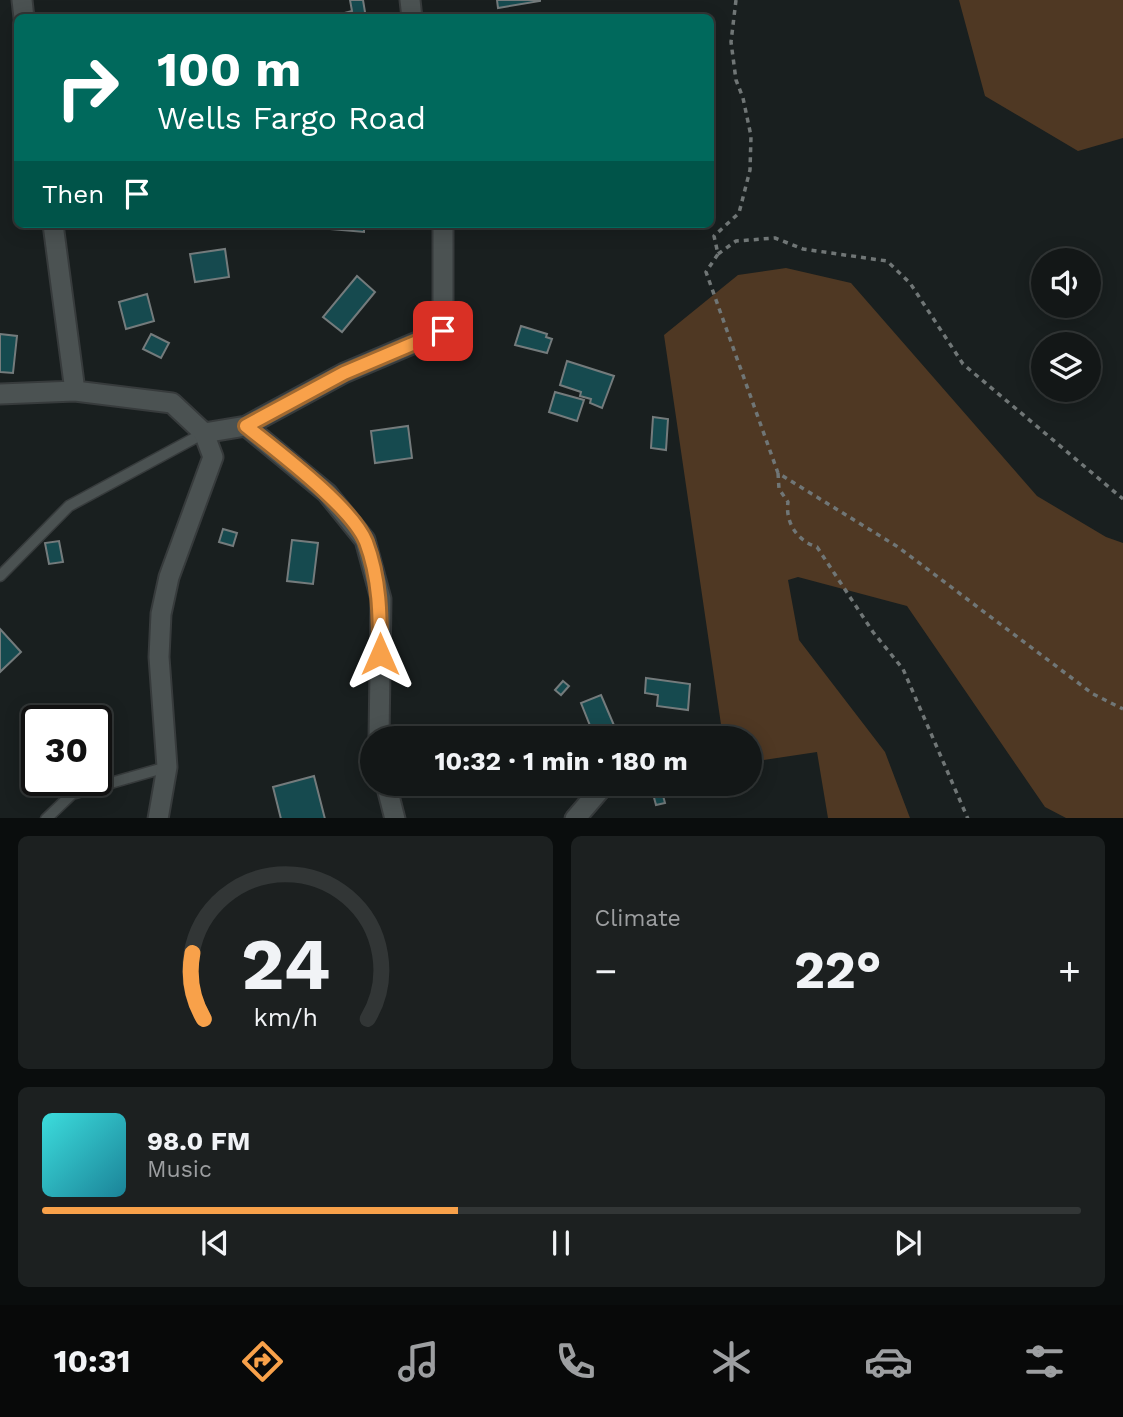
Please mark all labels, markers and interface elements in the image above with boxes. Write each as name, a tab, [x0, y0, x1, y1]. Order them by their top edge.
text: 100 m	[157, 40, 301, 98]
icon: right	[42, 42, 133, 133]
text: Wells Fargo Road	[157, 99, 426, 137]
icon: arrive	[118, 175, 156, 213]
text: Then	[42, 179, 104, 209]
map controls	[1031, 248, 1101, 402]
button: sound	[1031, 248, 1101, 318]
pin	[413, 301, 473, 361]
icon: arrive	[424, 312, 462, 350]
button: layers	[1031, 332, 1101, 402]
position arrow	[343, 617, 417, 691]
speed limit sign: 30	[21, 705, 112, 796]
text: 10:32 · 1 min · 180 m	[434, 746, 688, 776]
text: Climate	[595, 905, 681, 932]
text: 24	[240, 921, 330, 1007]
text: 22°	[794, 940, 882, 1001]
text: −	[595, 949, 617, 993]
text: +	[1058, 949, 1081, 993]
text: km/h	[253, 1002, 317, 1031]
text: 98.0 FM	[147, 1126, 250, 1156]
text: Music	[147, 1156, 212, 1183]
icon: previous	[196, 1224, 234, 1262]
icon: pause	[542, 1224, 580, 1262]
icon: next	[889, 1224, 927, 1262]
icon: directions	[238, 1337, 287, 1386]
icon: music	[394, 1337, 443, 1386]
icon: phone	[551, 1337, 600, 1386]
icon: climate	[707, 1337, 756, 1386]
icon: car	[864, 1337, 913, 1386]
icon: filters	[1020, 1337, 1069, 1386]
text: 10:31	[54, 1342, 131, 1380]

